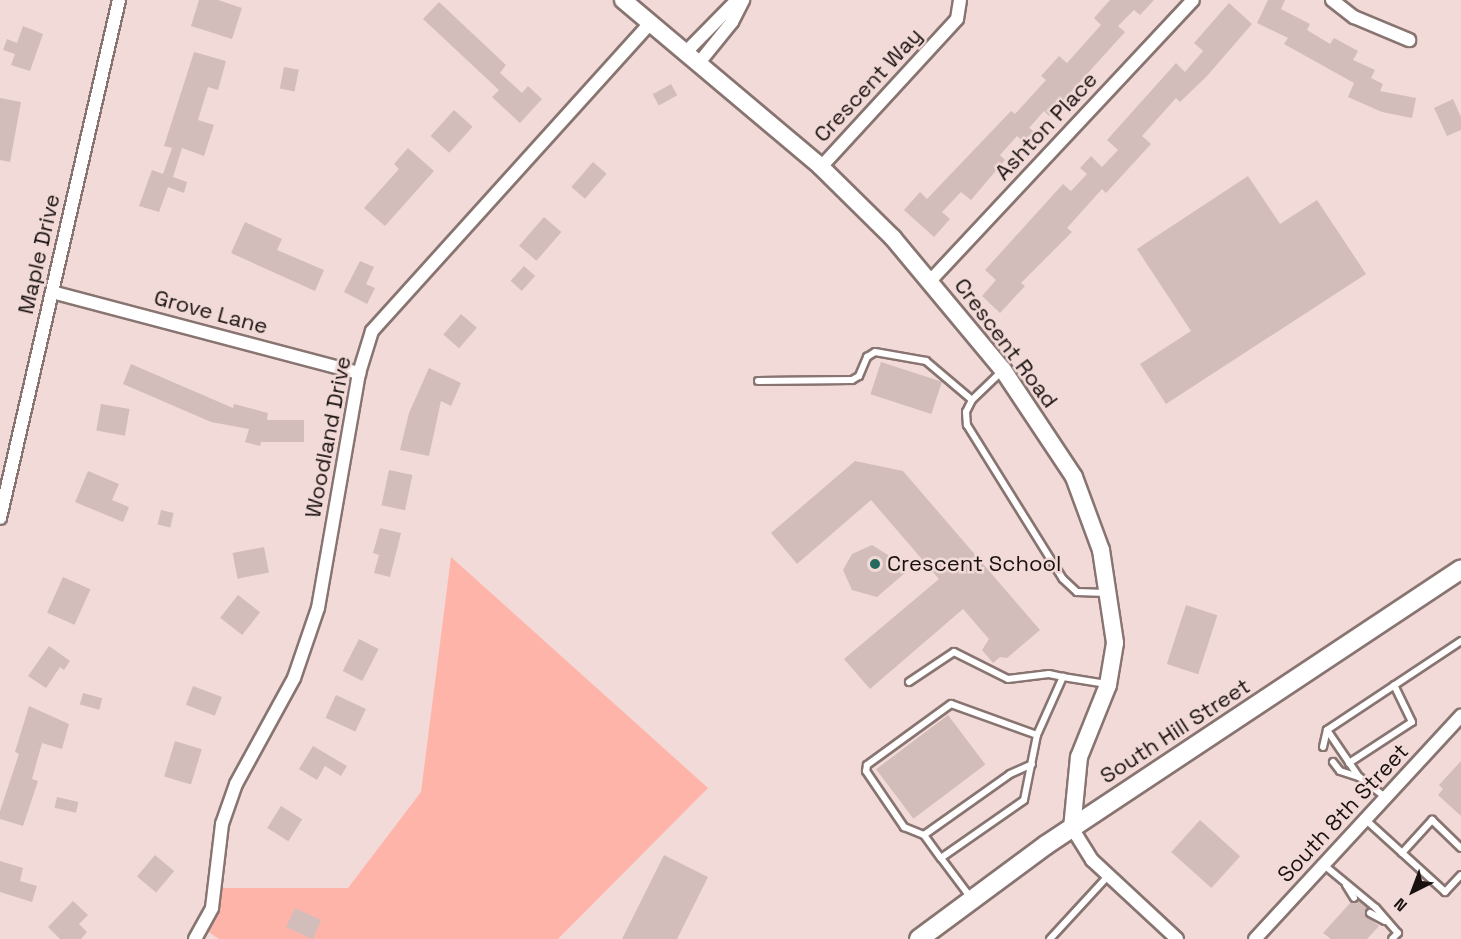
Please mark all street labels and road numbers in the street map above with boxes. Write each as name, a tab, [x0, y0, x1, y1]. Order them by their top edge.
street label: Crescent Way	[808, 22, 928, 148]
street label: Ashton Place	[989, 66, 1103, 186]
street label: Maple Drive	[12, 191, 66, 317]
street label: Crescent Road	[949, 273, 1063, 413]
street label: Grove Lane	[151, 284, 271, 340]
street label: Woodland Drive	[299, 354, 357, 520]
street label: South Hill Street	[1095, 673, 1255, 789]
street label: South 8th Street	[1272, 738, 1414, 888]

